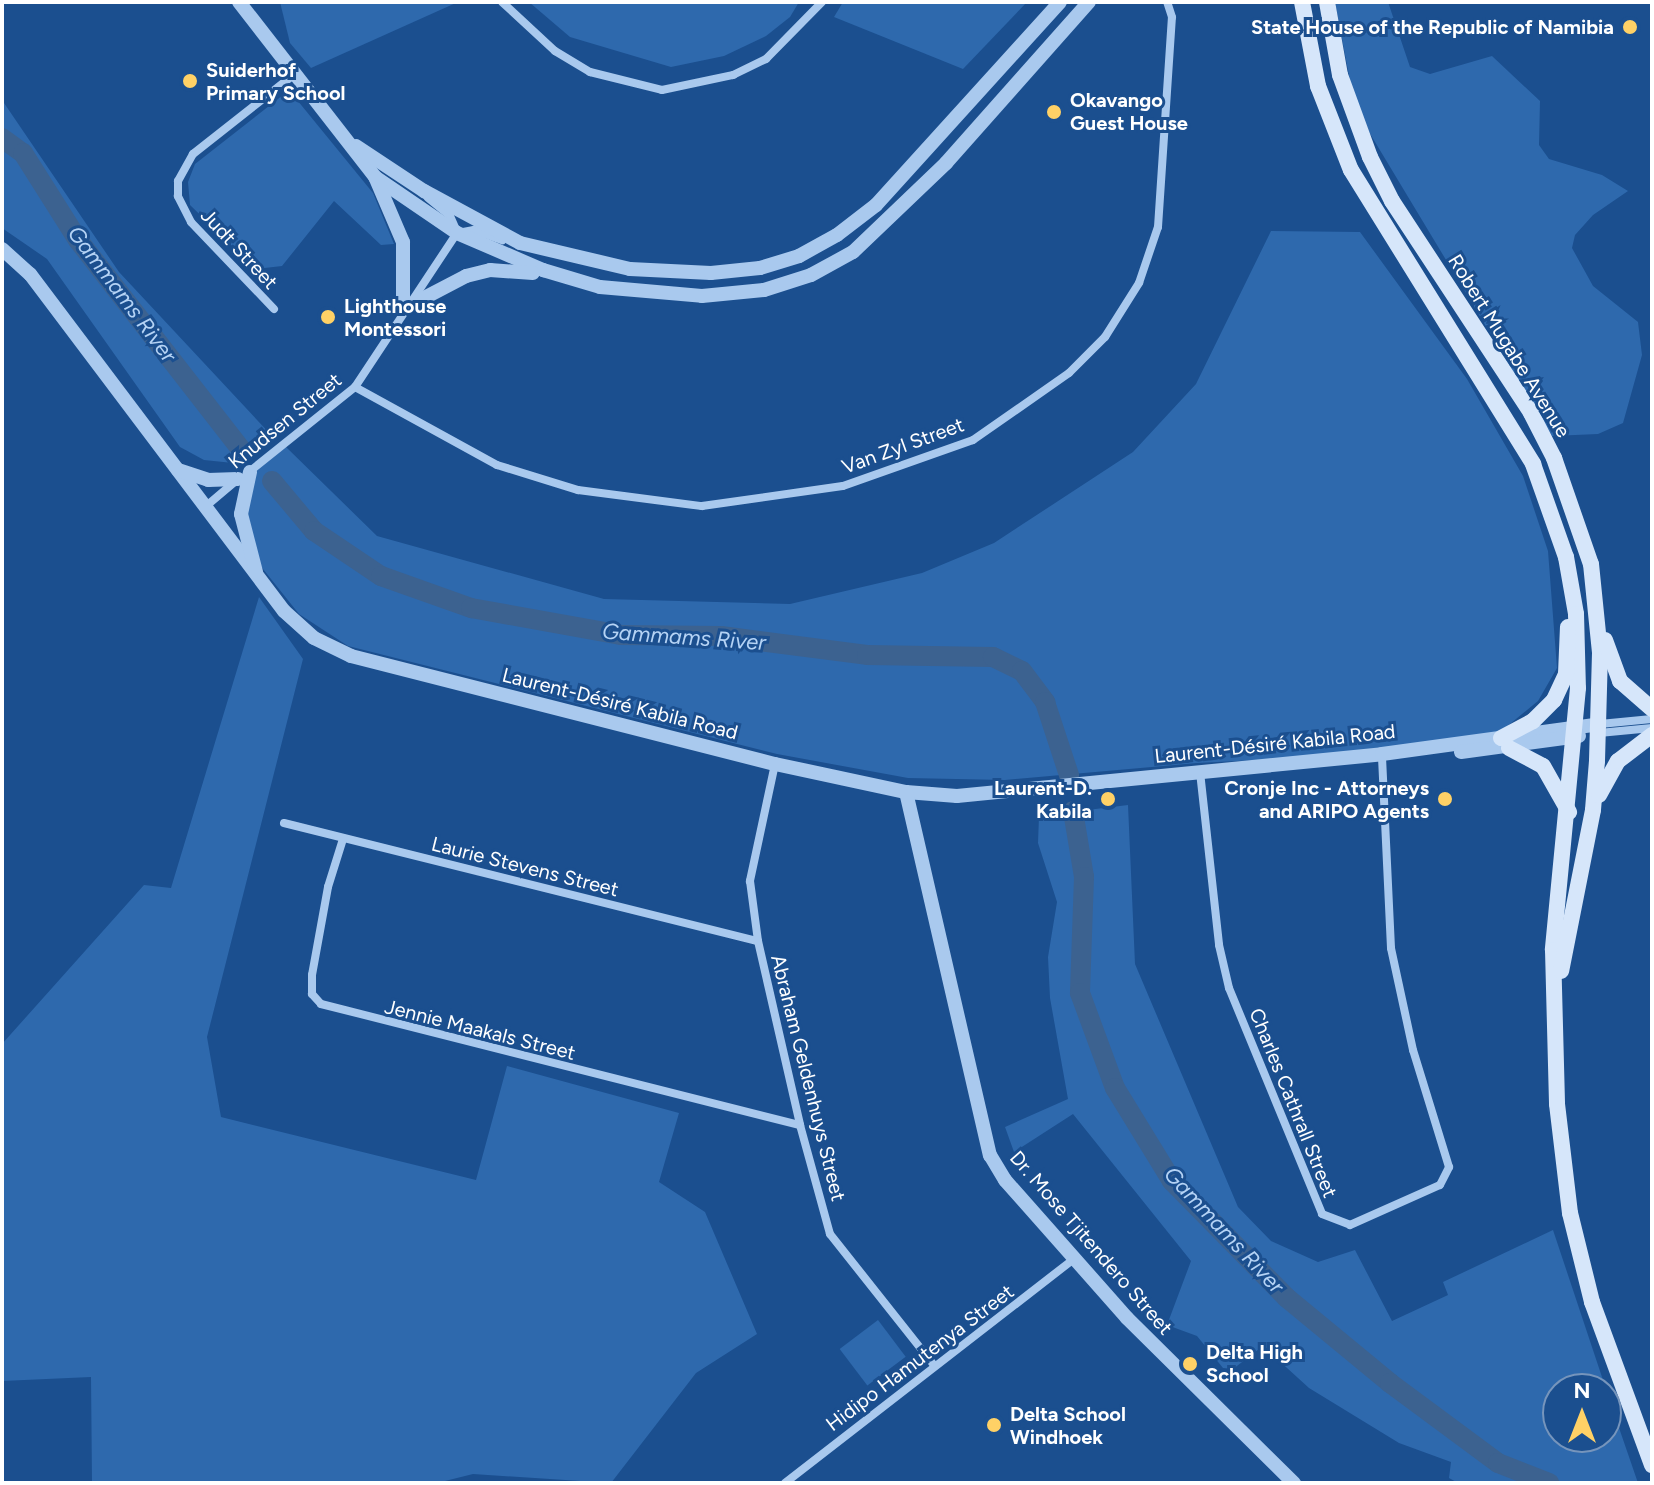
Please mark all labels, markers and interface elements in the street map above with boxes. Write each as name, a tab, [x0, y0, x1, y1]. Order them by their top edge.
place label: State House of the Republic of Namibia	[1251, 15, 1614, 39]
marker: State House of the Republic of Namibia	[1621, 18, 1639, 36]
place label: Suiderhof Primary School	[206, 58, 345, 105]
marker: Suiderhof Primary School	[181, 72, 199, 90]
place label: Okavango Guest House	[1070, 88, 1188, 135]
marker: Okavango Guest House	[1045, 103, 1063, 121]
street label: Judt Street	[196, 204, 282, 294]
water label: Gammams River	[62, 221, 182, 367]
street label: Robert Mugabe Avenue	[1443, 250, 1575, 442]
place label: Lighthouse Montessori	[344, 294, 446, 341]
marker: Lighthouse Montessori	[319, 308, 337, 326]
street label: Knudsen Street	[224, 368, 346, 474]
street label: Van Zyl Street	[839, 413, 967, 479]
water label: Gammams River	[601, 618, 767, 656]
street label: Laurent-Désiré Kabila Road	[500, 663, 740, 745]
street label: Laurent-Désiré Kabila Road	[1153, 719, 1397, 769]
place label: Laurent-D. Kabila	[994, 776, 1092, 823]
place label: Cronje Inc - Attorneys and ARIPO Agents	[1224, 776, 1429, 823]
marker: Laurent-D. Kabila	[1099, 790, 1117, 808]
marker: Cronje Inc - Attorneys and ARIPO Agents	[1436, 790, 1454, 808]
street label: Laurie Stevens Street	[429, 832, 621, 902]
street label: Abraham Geldenhuys Street	[766, 952, 850, 1204]
street label: Jennie Maakals Street	[382, 995, 578, 1065]
street label: Charles Cathrall Street	[1244, 1005, 1342, 1201]
street label: Dr. Mose Tjitendero Street	[1005, 1146, 1177, 1340]
water label: Gammams River	[1158, 1161, 1290, 1299]
street label: Hidipo Hamutenya Street	[821, 1280, 1019, 1436]
place label: Delta High School	[1206, 1340, 1303, 1387]
marker: Delta High School	[1181, 1355, 1199, 1373]
north arrow	[1542, 1373, 1622, 1453]
text: N	[1573, 1377, 1591, 1404]
place label: Delta School Windhoek	[1010, 1402, 1126, 1449]
marker: Delta School Windhoek	[985, 1416, 1003, 1434]

